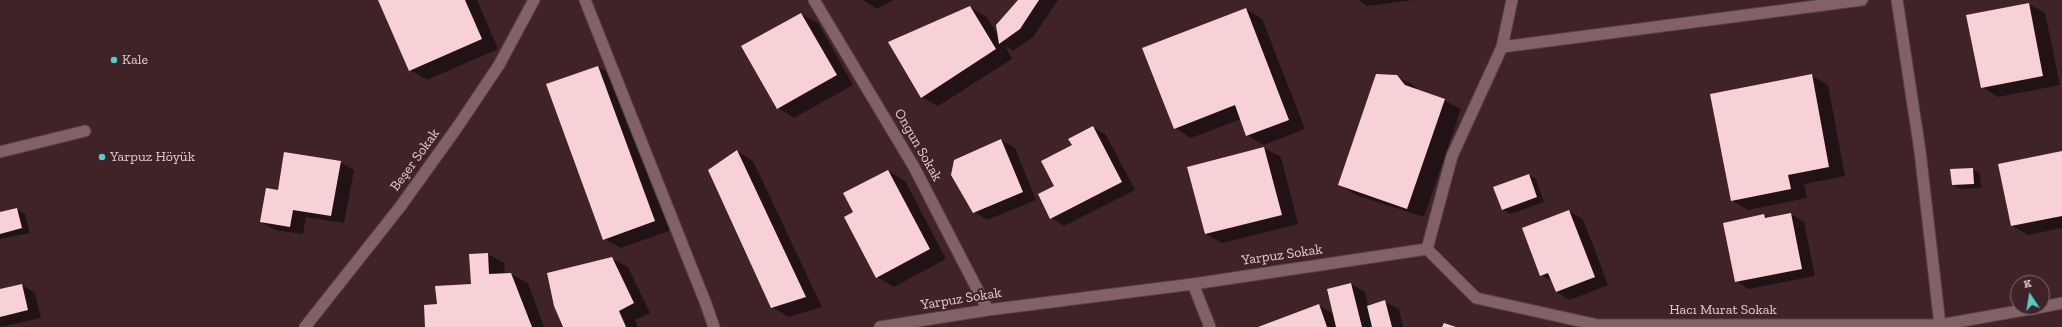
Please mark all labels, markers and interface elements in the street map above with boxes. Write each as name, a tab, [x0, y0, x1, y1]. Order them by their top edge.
place label: Kale	[122, 52, 148, 68]
marker: Kale	[109, 55, 119, 65]
street label: Ongun Sokak	[890, 106, 946, 184]
street label: Beşer Sokak	[387, 126, 443, 194]
place label: Yarpuz Höyük	[110, 149, 195, 165]
marker: Yarpuz Höyük	[97, 152, 107, 162]
street label: Yarpuz Sokak	[1241, 241, 1323, 269]
north arrow	[2010, 275, 2050, 315]
text: K	[2023, 277, 2033, 291]
street label: Yarpuz Sokak	[919, 284, 1003, 314]
street label: Hacı Murat Sokak	[1669, 302, 1777, 318]

